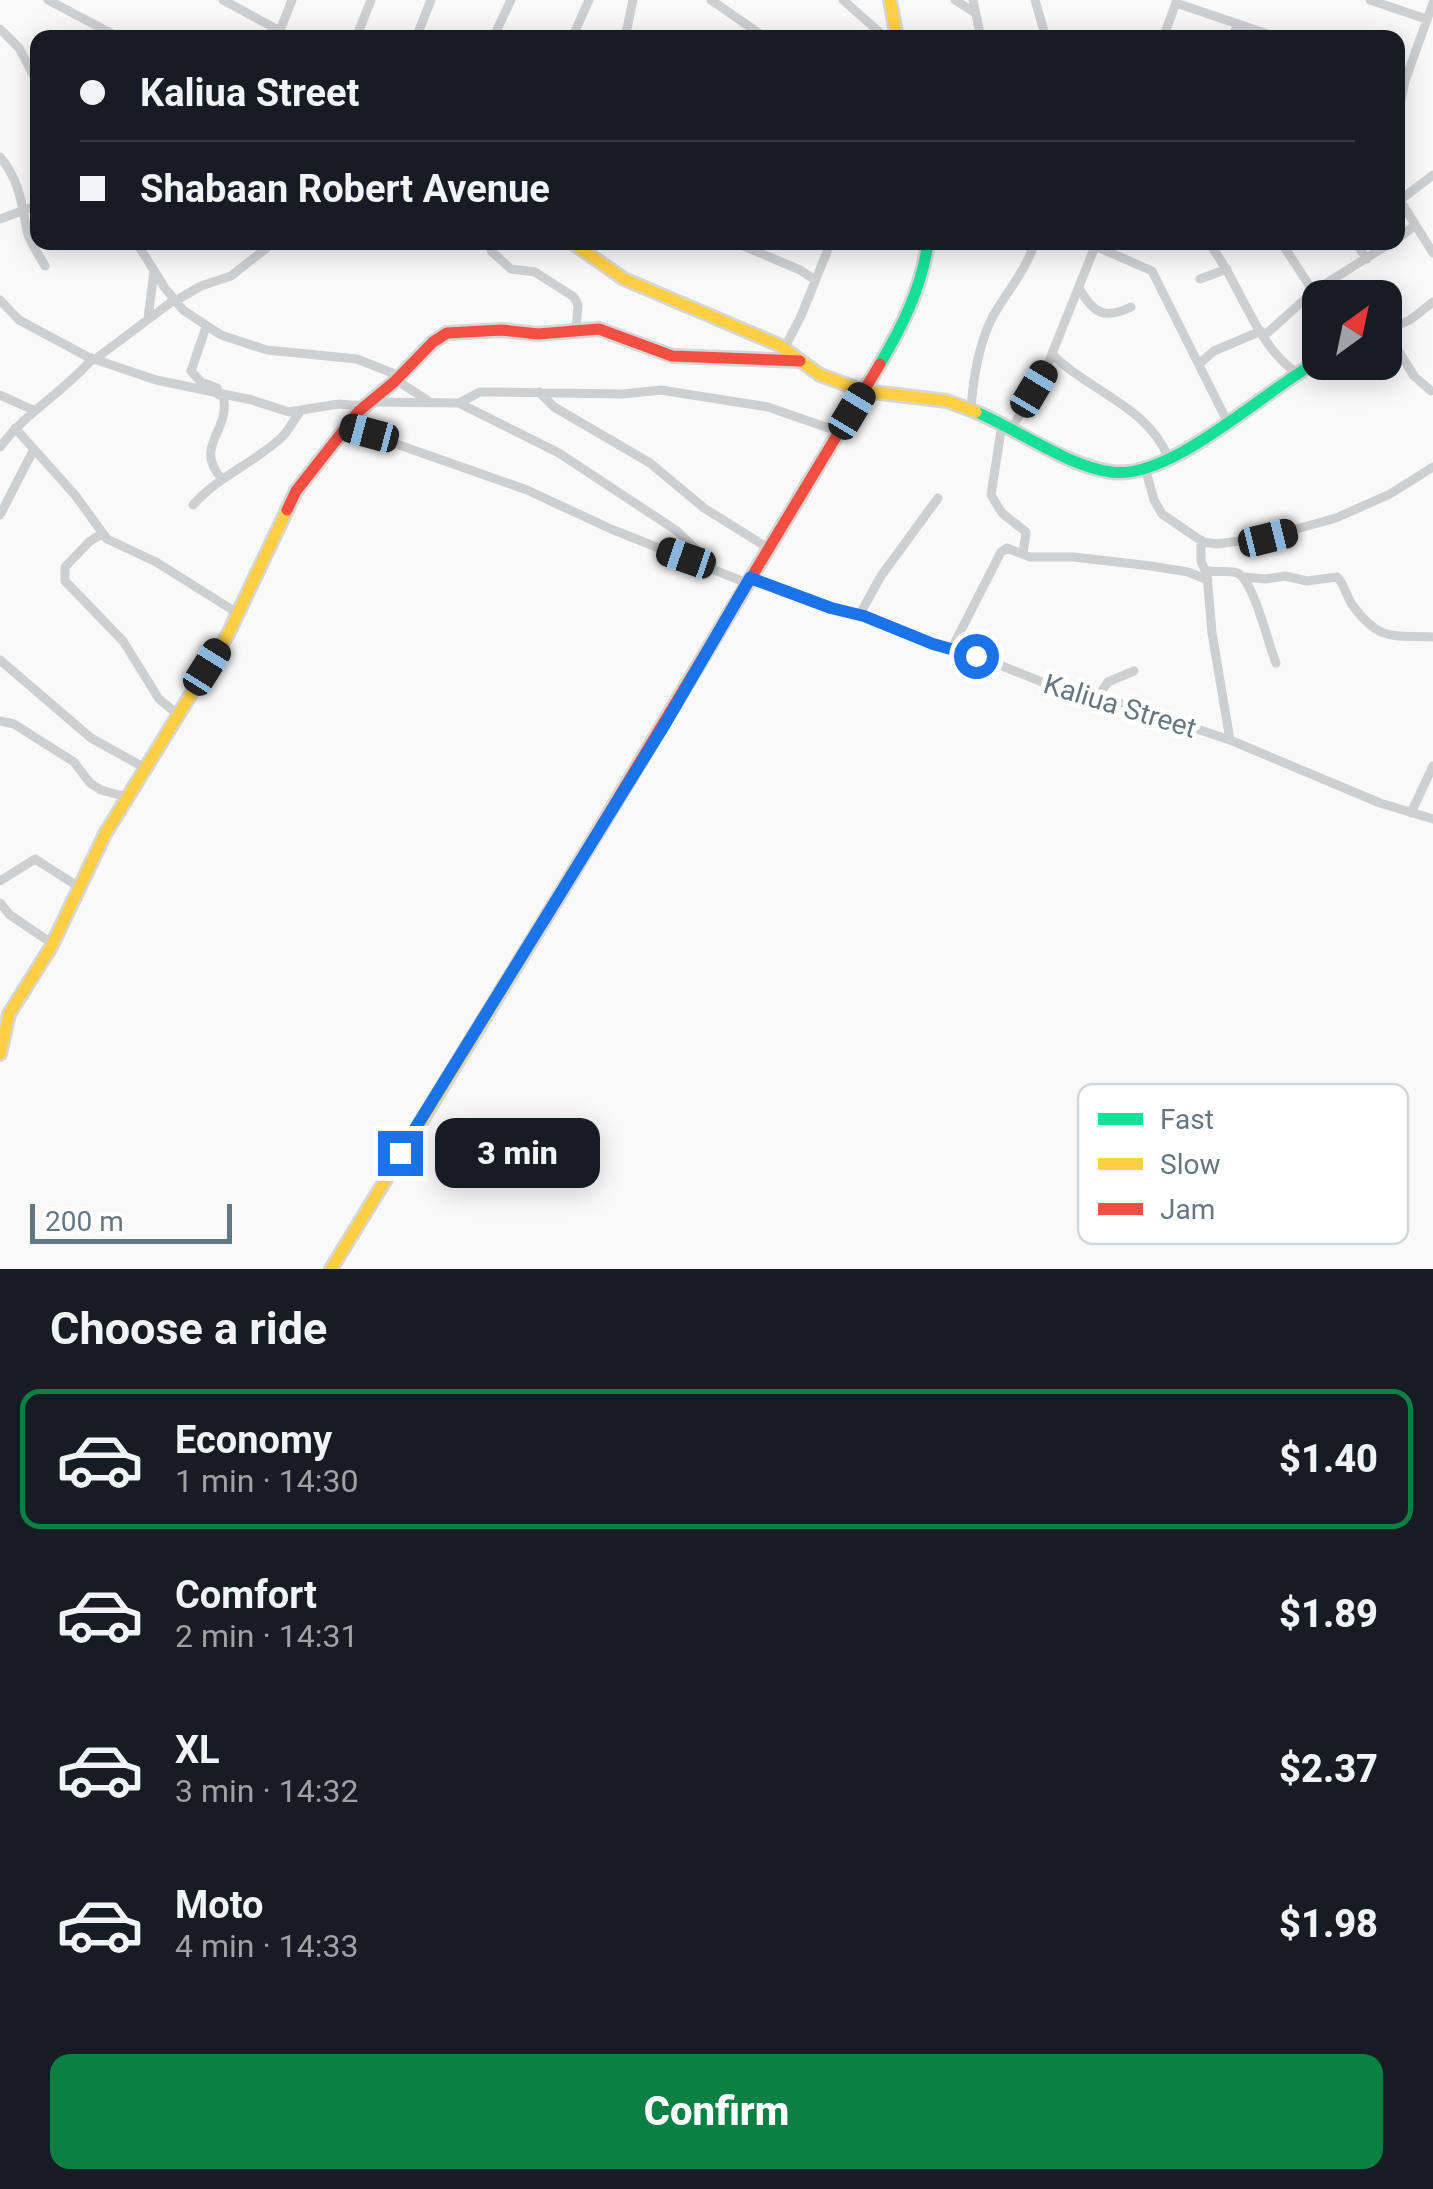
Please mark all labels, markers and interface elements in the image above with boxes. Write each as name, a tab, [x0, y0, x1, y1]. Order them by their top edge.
text: Kaliua Street	[140, 71, 359, 115]
text: Shabaan Robert Avenue	[140, 167, 550, 211]
north arrow	[1302, 280, 1402, 380]
map controls	[1302, 280, 1402, 380]
car	[1006, 356, 1062, 422]
car	[824, 378, 880, 444]
car	[336, 411, 402, 455]
car	[1235, 516, 1301, 560]
car	[653, 534, 719, 582]
car	[178, 634, 236, 700]
route start	[954, 634, 999, 679]
street label: Kaliua Street	[1040, 667, 1200, 745]
legend	[1078, 1084, 1408, 1244]
text: Fast	[1160, 1103, 1214, 1136]
callout: 3 min	[435, 1118, 600, 1188]
route end	[378, 1131, 423, 1176]
text: 3 min	[477, 1134, 558, 1172]
text: Slow	[1160, 1148, 1220, 1181]
text: Jam	[1160, 1193, 1215, 1226]
scale bar	[30, 1199, 232, 1244]
text: 200 m	[45, 1205, 124, 1238]
text: Choose a ride	[50, 1302, 327, 1355]
icon: car	[55, 1414, 145, 1504]
text: Economy	[175, 1418, 332, 1462]
text: $1.40	[1279, 1437, 1378, 1481]
text: 1 min · 14:30	[175, 1462, 358, 1500]
icon: car	[55, 1569, 145, 1659]
text: Comfort	[175, 1573, 317, 1617]
text: $1.89	[1279, 1592, 1378, 1636]
text: 2 min · 14:31	[175, 1617, 358, 1655]
icon: car	[55, 1724, 145, 1814]
text: XL	[175, 1728, 220, 1772]
text: $2.37	[1279, 1747, 1378, 1791]
text: 3 min · 14:32	[175, 1772, 358, 1810]
icon: car	[55, 1879, 145, 1969]
text: Moto	[175, 1883, 264, 1927]
text: $1.98	[1279, 1902, 1378, 1946]
text: 4 min · 14:33	[175, 1927, 358, 1965]
button: Confirm	[50, 2054, 1383, 2169]

